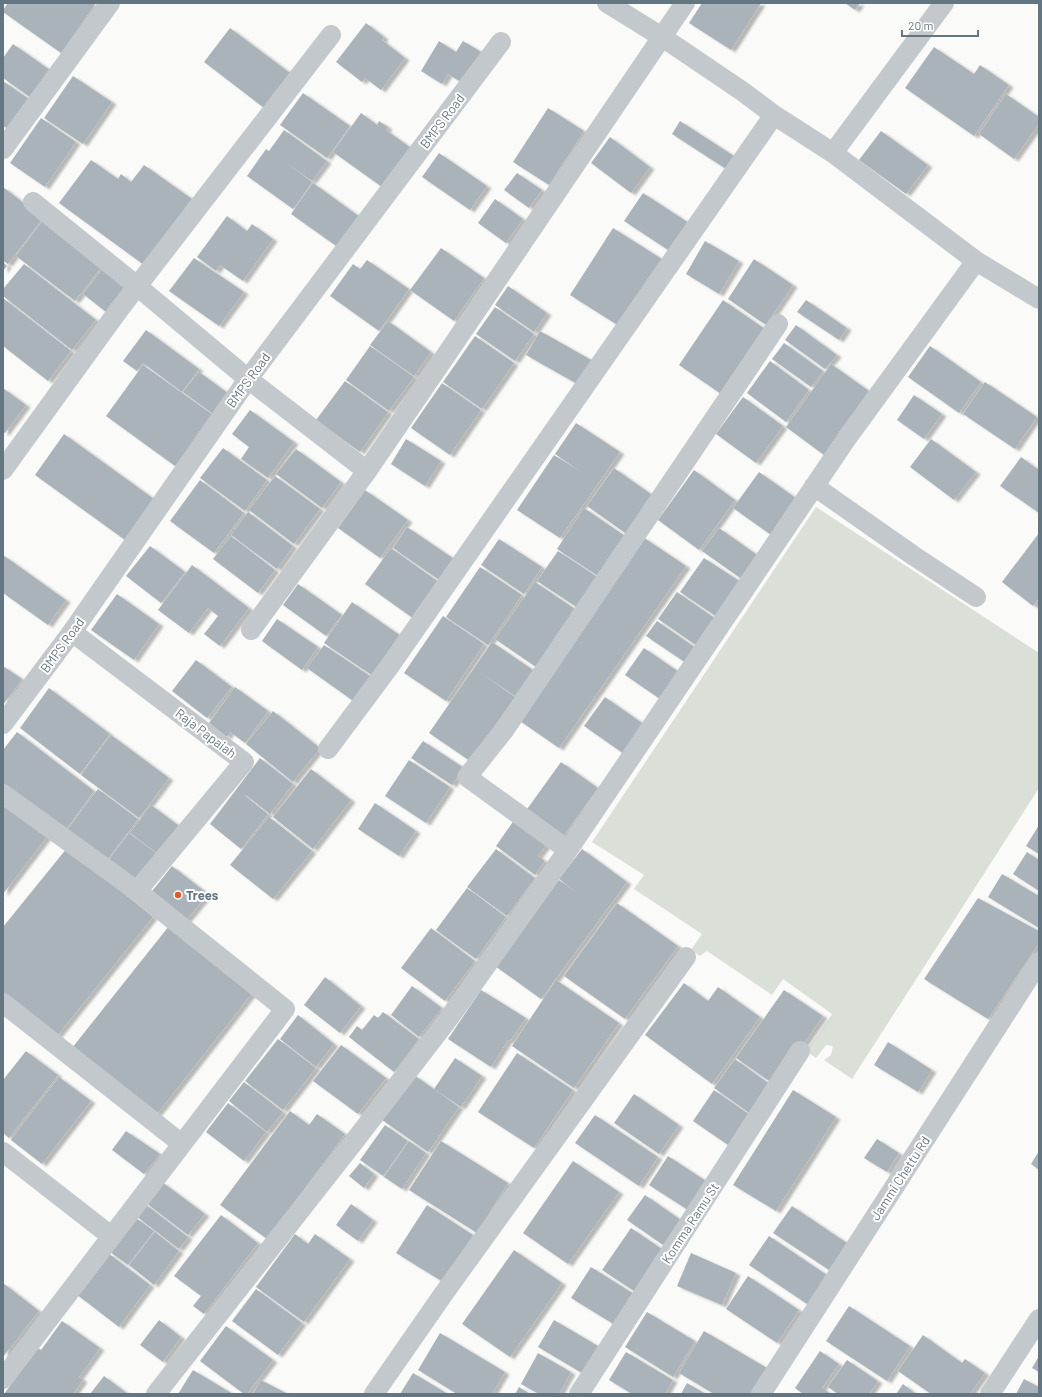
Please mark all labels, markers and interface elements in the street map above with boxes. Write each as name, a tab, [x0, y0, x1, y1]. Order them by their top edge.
scale bar	[902, 12, 978, 38]
text: 20 m	[908, 18, 934, 32]
street label: BMPS Road	[416, 91, 468, 151]
street label: BMPS Road	[223, 349, 273, 411]
street label: BMPS Road	[37, 614, 87, 676]
street label: Raja Papaiah	[172, 705, 240, 761]
place label: Trees	[186, 887, 219, 903]
marker: Trees	[173, 890, 183, 900]
street label: Jammi Chettu Rd	[867, 1133, 933, 1223]
street label: Komma Ramu St	[658, 1180, 722, 1266]

